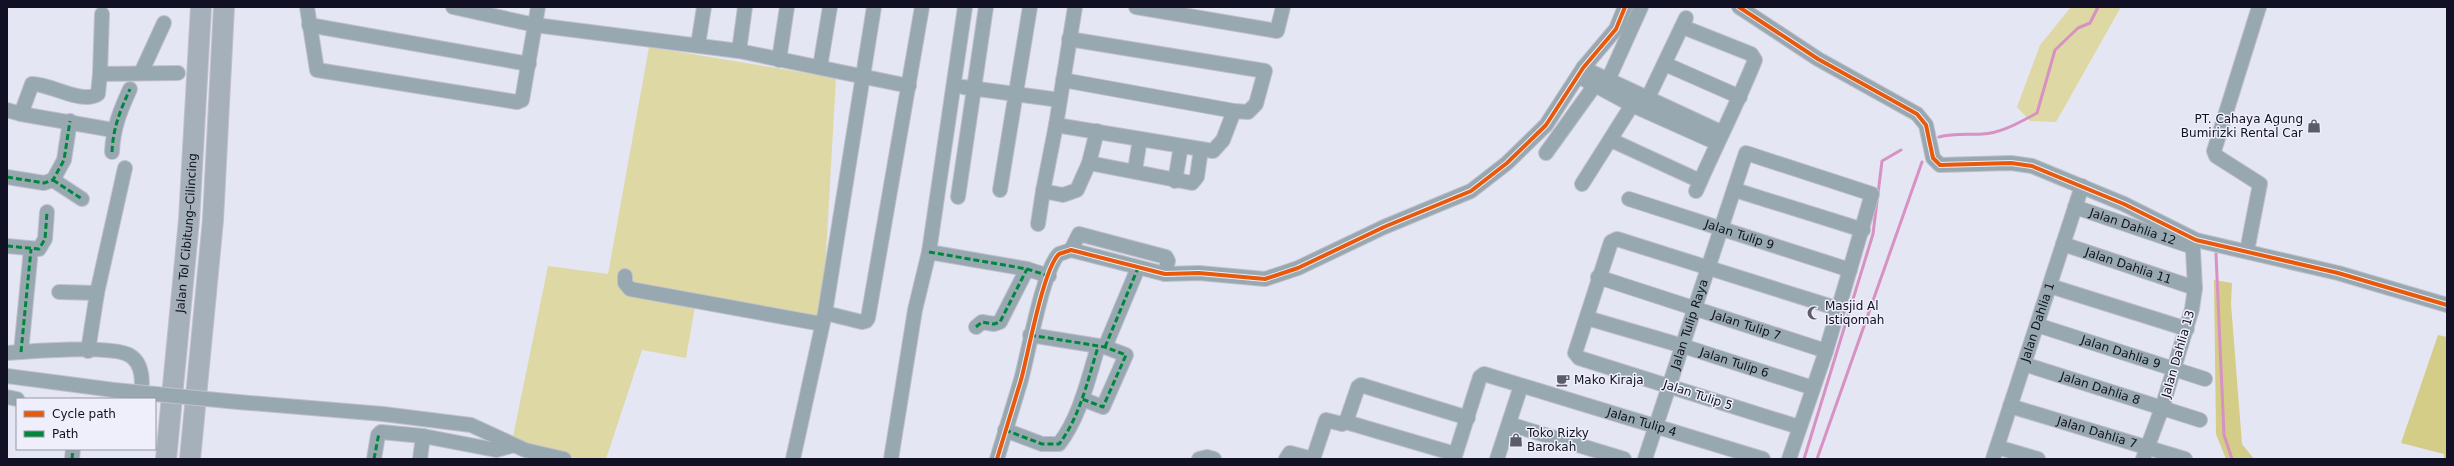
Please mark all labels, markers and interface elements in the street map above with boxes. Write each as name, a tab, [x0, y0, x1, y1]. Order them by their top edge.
place label: PT. Cahaya Agung Bumirizki Rental Car	[2181, 112, 2303, 140]
shop icon: PT. Cahaya Agung Bumirizki Rental Car	[2306, 118, 2322, 134]
street label: Jalan Tol Cibitung–Cilincing	[173, 153, 200, 315]
street label: Jalan Dahlia 12	[2087, 205, 2178, 248]
street label: Jalan Tulip 9	[1702, 217, 1776, 252]
street label: Jalan Dahlia 11	[2082, 245, 2174, 287]
street label: Jalan Tulip Raya	[1668, 277, 1711, 372]
street label: Jalan Dahlia 1	[2018, 281, 2057, 365]
place label: Masjid Al Istiqomah	[1825, 299, 1884, 327]
mosque icon: Masjid Al Istiqomah	[1806, 305, 1822, 321]
street label: Jalan Tulip 7	[1709, 307, 1783, 343]
street label: Jalan Dahlia 13	[2159, 309, 2197, 400]
street label: Jalan Dahlia 9	[2078, 332, 2162, 371]
street label: Jalan Tulip 6	[1697, 345, 1771, 380]
street label: Jalan Dahlia 8	[2058, 369, 2142, 407]
cafe icon: Mako Kiraja	[1555, 372, 1571, 388]
place label: Mako Kiraja	[1574, 373, 1644, 387]
street label: Jalan Tulip 5	[1661, 377, 1734, 413]
legend	[16, 398, 156, 450]
street label: Jalan Tulip 4	[1604, 405, 1678, 439]
text: Cycle path	[52, 407, 116, 421]
street label: Jalan Dahlia 7	[2054, 413, 2139, 451]
place label: Toko Rizky Barokah	[1526, 426, 1589, 454]
text: Path	[52, 427, 78, 441]
shop icon: Toko Rizky Barokah	[1508, 432, 1524, 448]

